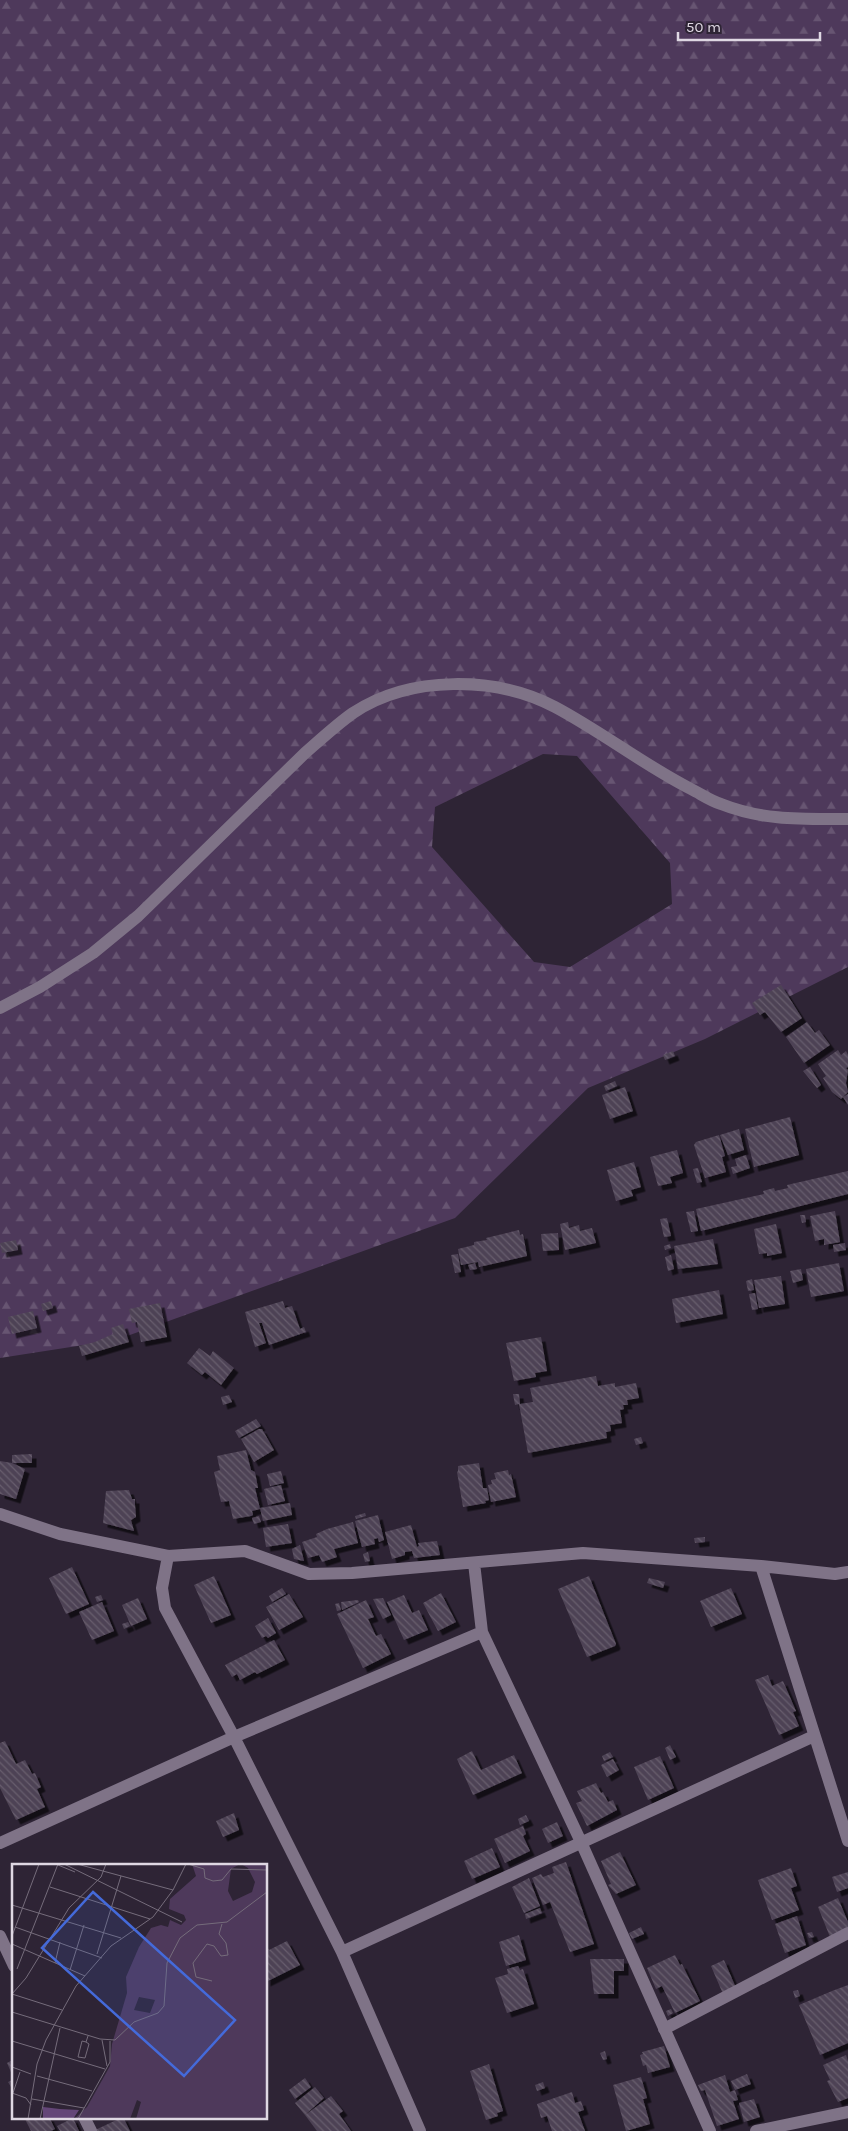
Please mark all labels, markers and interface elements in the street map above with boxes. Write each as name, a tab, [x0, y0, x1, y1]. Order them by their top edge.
scale bar	[678, 10, 820, 42]
text: 50 m	[686, 18, 721, 36]
inset map	[12, 1864, 268, 2118]

